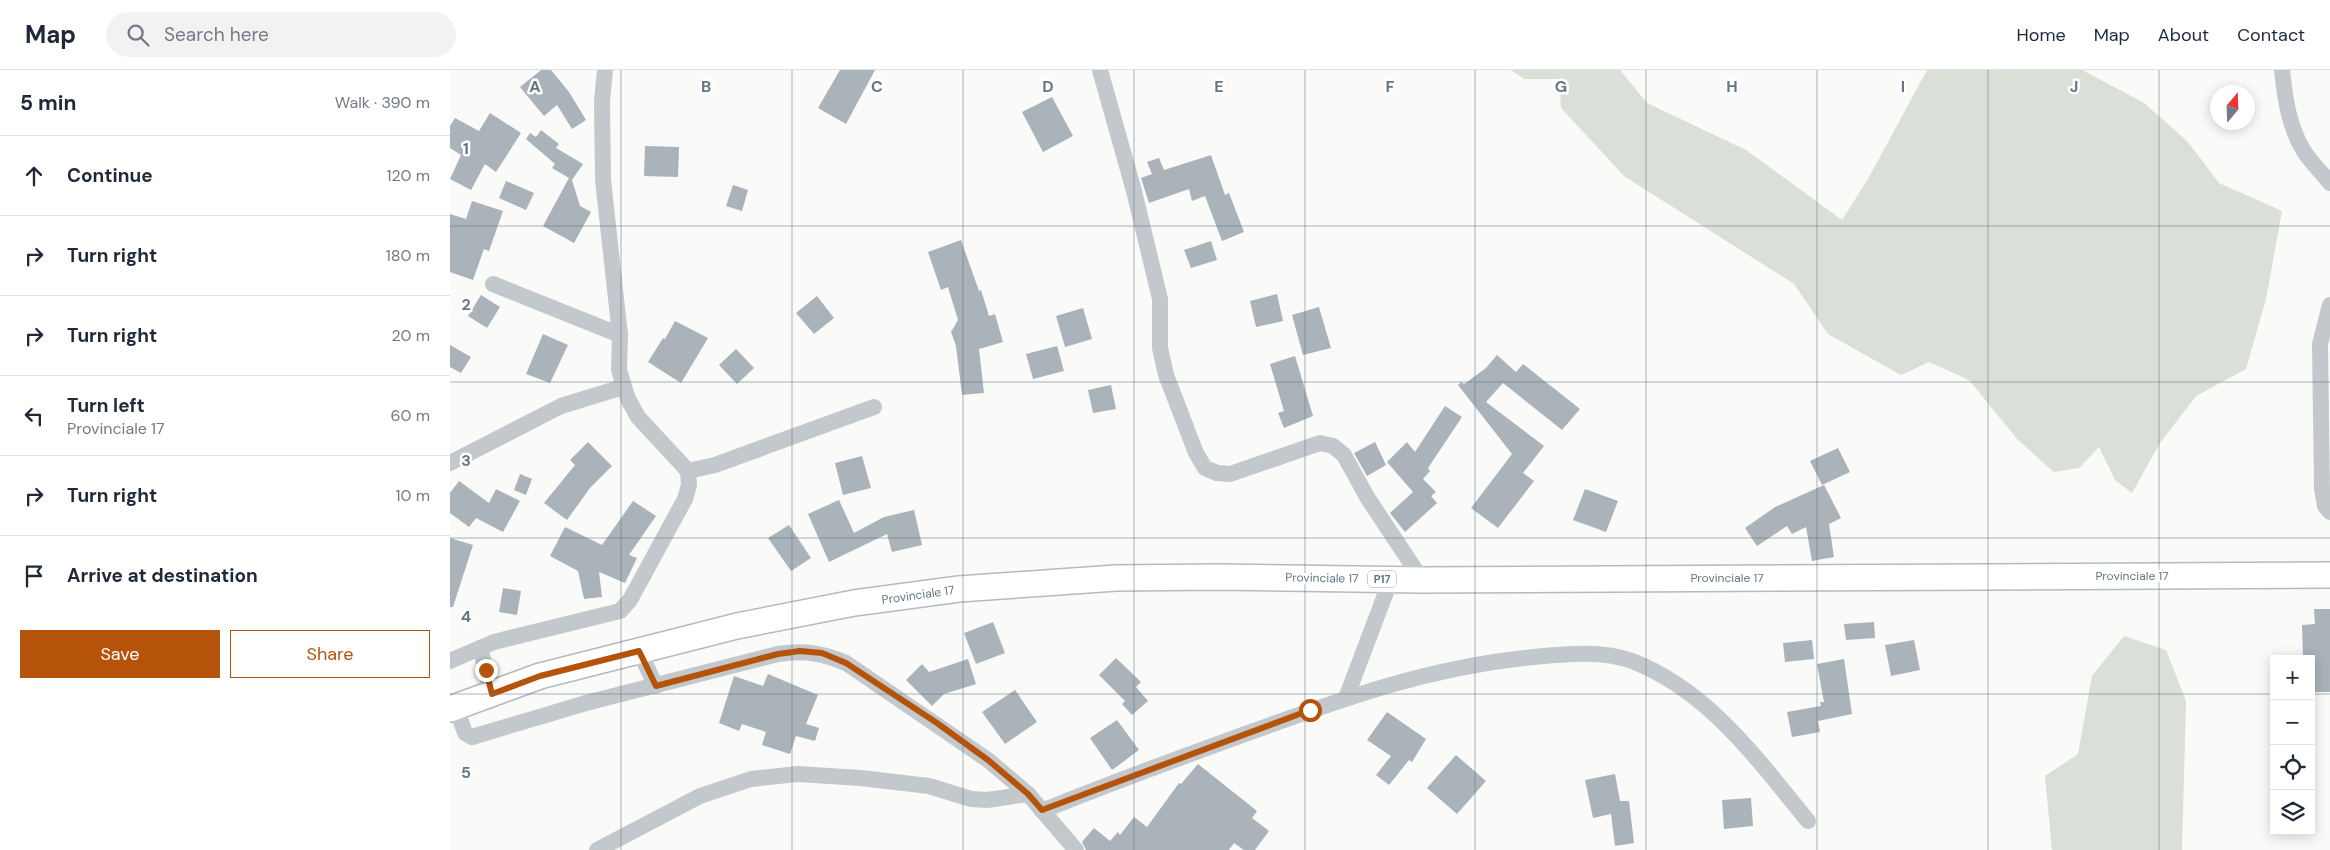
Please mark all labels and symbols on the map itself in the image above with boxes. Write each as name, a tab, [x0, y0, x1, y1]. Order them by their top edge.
text: A	[529, 76, 541, 97]
text: B	[701, 76, 711, 97]
text: C	[871, 76, 883, 97]
text: D	[1042, 76, 1054, 97]
text: E	[1214, 76, 1224, 97]
text: F	[1386, 76, 1395, 97]
text: G	[1555, 76, 1567, 97]
text: H	[1726, 76, 1738, 97]
text: I	[1901, 76, 1905, 97]
text: J	[2070, 76, 2078, 97]
north arrow	[2210, 85, 2255, 130]
text: 1	[463, 138, 469, 159]
text: 2	[461, 294, 471, 315]
text: 3	[461, 450, 471, 471]
street label: Provinciale 17	[2095, 568, 2169, 584]
street label: Provinciale 17	[1285, 569, 1359, 587]
road number: P17	[1368, 570, 1396, 588]
street label: Provinciale 17	[1690, 570, 1764, 586]
street label: Provinciale 17	[881, 582, 955, 608]
text: 4	[461, 606, 471, 627]
route end	[475, 659, 498, 682]
route start	[1299, 699, 1322, 722]
text: 5	[461, 762, 471, 783]

